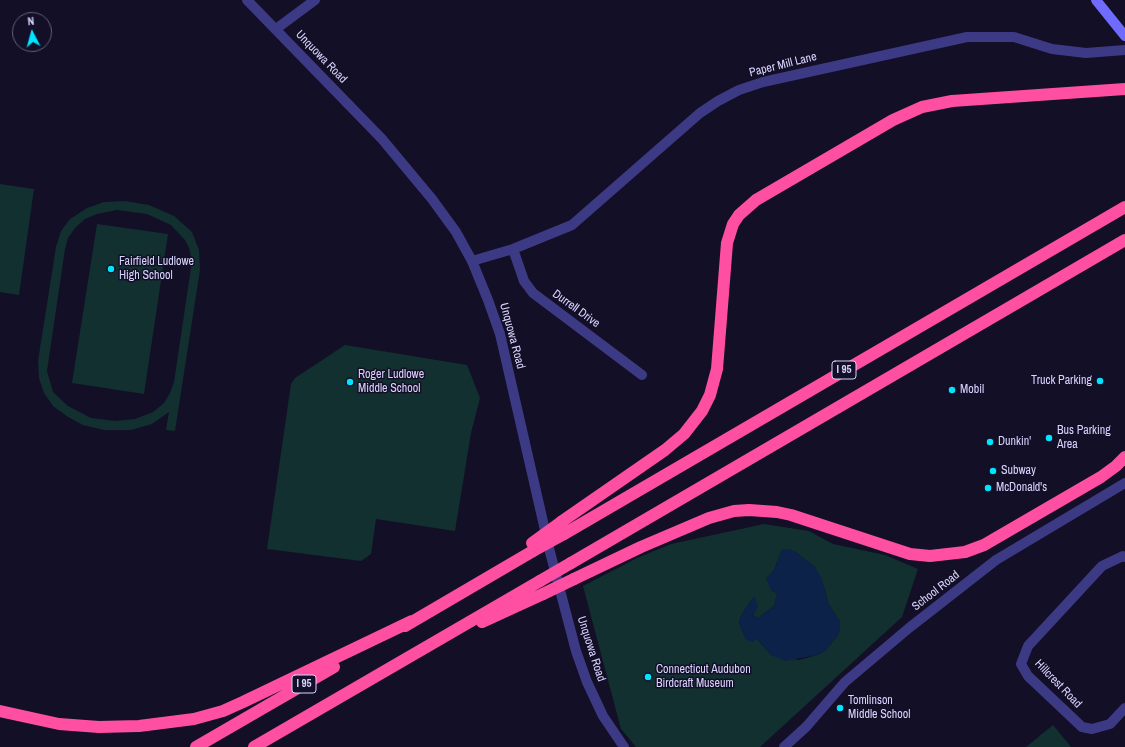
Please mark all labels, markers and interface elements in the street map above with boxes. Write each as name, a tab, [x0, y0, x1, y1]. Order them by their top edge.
north arrow	[12, 12, 52, 52]
text: N	[27, 14, 35, 28]
street label: Unquowa Road	[292, 28, 350, 86]
street label: Paper Mill Lane	[748, 50, 818, 80]
place label: Fairfield Ludlowe High School	[119, 255, 194, 283]
marker: Fairfield Ludlowe High School	[106, 264, 116, 274]
street label: Durrell Drive	[549, 287, 603, 331]
street label: Unquowa Road	[496, 301, 528, 371]
road number: I 95	[832, 361, 856, 379]
place label: Roger Ludlowe Middle School	[358, 368, 424, 396]
place label: Truck Parking	[1031, 374, 1092, 388]
marker: Truck Parking	[1095, 376, 1105, 386]
marker: Roger Ludlowe Middle School	[345, 377, 355, 387]
place label: Mobil	[960, 383, 984, 397]
marker: Mobil	[947, 385, 957, 395]
place label: Bus Parking Area	[1057, 424, 1111, 452]
marker: Bus Parking Area	[1044, 433, 1054, 443]
place label: Dunkin'	[998, 435, 1031, 449]
marker: Dunkin'	[985, 437, 995, 447]
place label: Subway	[1001, 464, 1036, 478]
marker: Subway	[988, 466, 998, 476]
place label: McDonald's	[996, 481, 1047, 495]
marker: McDonald's	[983, 483, 993, 493]
street label: School Road	[909, 568, 963, 614]
street label: Unquowa Road	[574, 615, 608, 683]
street label: Hillcrest Road	[1031, 657, 1085, 711]
place label: Connecticut Audubon Birdcraft Museum	[656, 663, 751, 691]
marker: Connecticut Audubon Birdcraft Museum	[643, 672, 653, 682]
road number: I 95	[292, 675, 316, 693]
place label: Tomlinson Middle School	[848, 694, 910, 722]
marker: Tomlinson Middle School	[835, 703, 845, 713]

